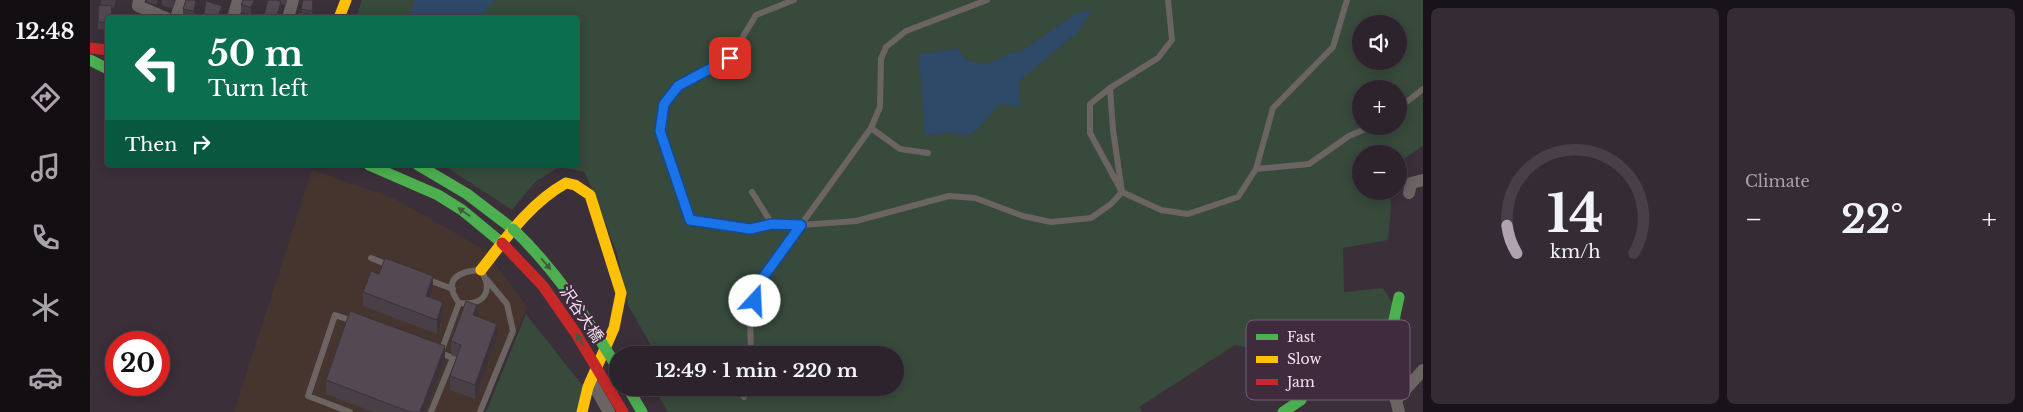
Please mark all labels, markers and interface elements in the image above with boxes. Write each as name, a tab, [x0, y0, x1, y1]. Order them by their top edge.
map controls	[1352, 15, 1407, 200]
button: sound	[1352, 15, 1407, 70]
text: 12:48	[16, 18, 74, 45]
text: 50 m	[208, 32, 303, 75]
icon: left	[125, 35, 190, 100]
pin	[709, 37, 751, 79]
icon: arrive	[716, 44, 744, 72]
text: Turn left	[208, 75, 308, 102]
icon: directions	[28, 80, 63, 115]
button: +	[1352, 80, 1407, 135]
icon: right	[187, 130, 215, 158]
text: Then	[125, 133, 177, 156]
button: −	[1352, 145, 1407, 200]
icon: music	[28, 150, 63, 185]
text: Climate	[1745, 171, 1810, 191]
text: 14	[1546, 182, 1604, 246]
text: 22°	[1841, 196, 1903, 243]
text: −	[1745, 202, 1763, 237]
text: +	[1982, 202, 1997, 237]
one-way arrow	[457, 207, 471, 217]
icon: phone	[28, 220, 63, 255]
text: km/h	[1550, 241, 1600, 263]
one-way arrow	[540, 258, 551, 270]
position arrow	[728, 274, 780, 326]
street label: 沢谷大橋	[556, 282, 608, 346]
icon: climate	[28, 290, 63, 325]
legend	[1246, 320, 1410, 400]
text: Fast	[1287, 328, 1316, 346]
speed limit sign: 20	[105, 331, 170, 396]
one-way arrow	[576, 334, 585, 347]
text: Slow	[1287, 350, 1321, 368]
text: 12:49 · 1 min · 220 m	[655, 359, 858, 382]
icon: car	[28, 360, 63, 395]
text: Jam	[1285, 373, 1315, 391]

